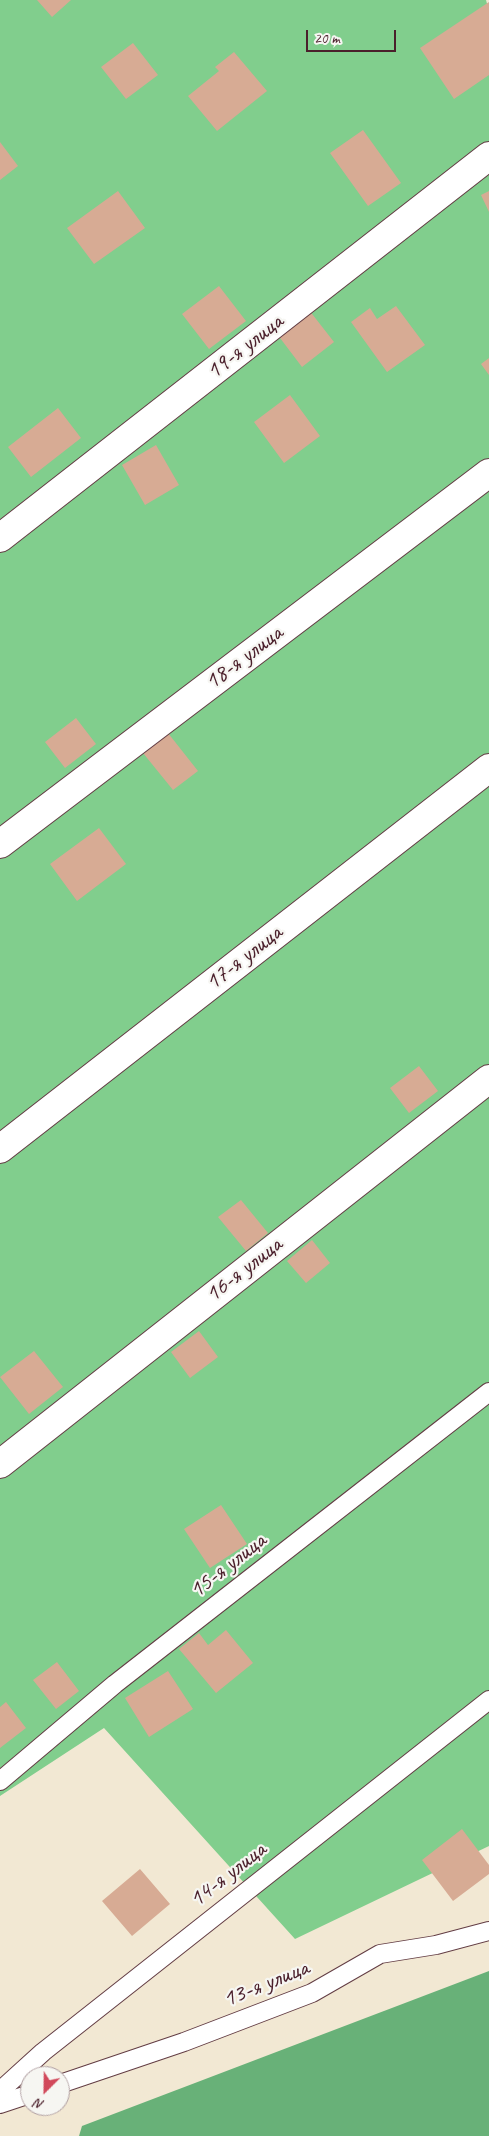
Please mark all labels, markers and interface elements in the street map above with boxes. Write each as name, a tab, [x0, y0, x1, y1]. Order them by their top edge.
scale bar	[309, 20, 399, 52]
text: 20 m	[314, 29, 340, 48]
street label: 19-я улица	[201, 308, 289, 386]
street label: 18-я улица	[199, 619, 289, 697]
street label: 17-я улица	[200, 919, 288, 997]
street label: 16-я улица	[200, 1231, 288, 1309]
street label: 15-я улица	[184, 1527, 272, 1605]
street label: 14-я улица	[184, 1836, 272, 1914]
street label: 13-я улица	[219, 1954, 313, 2014]
north arrow	[20, 2066, 70, 2116]
text: N	[32, 2095, 47, 2114]

